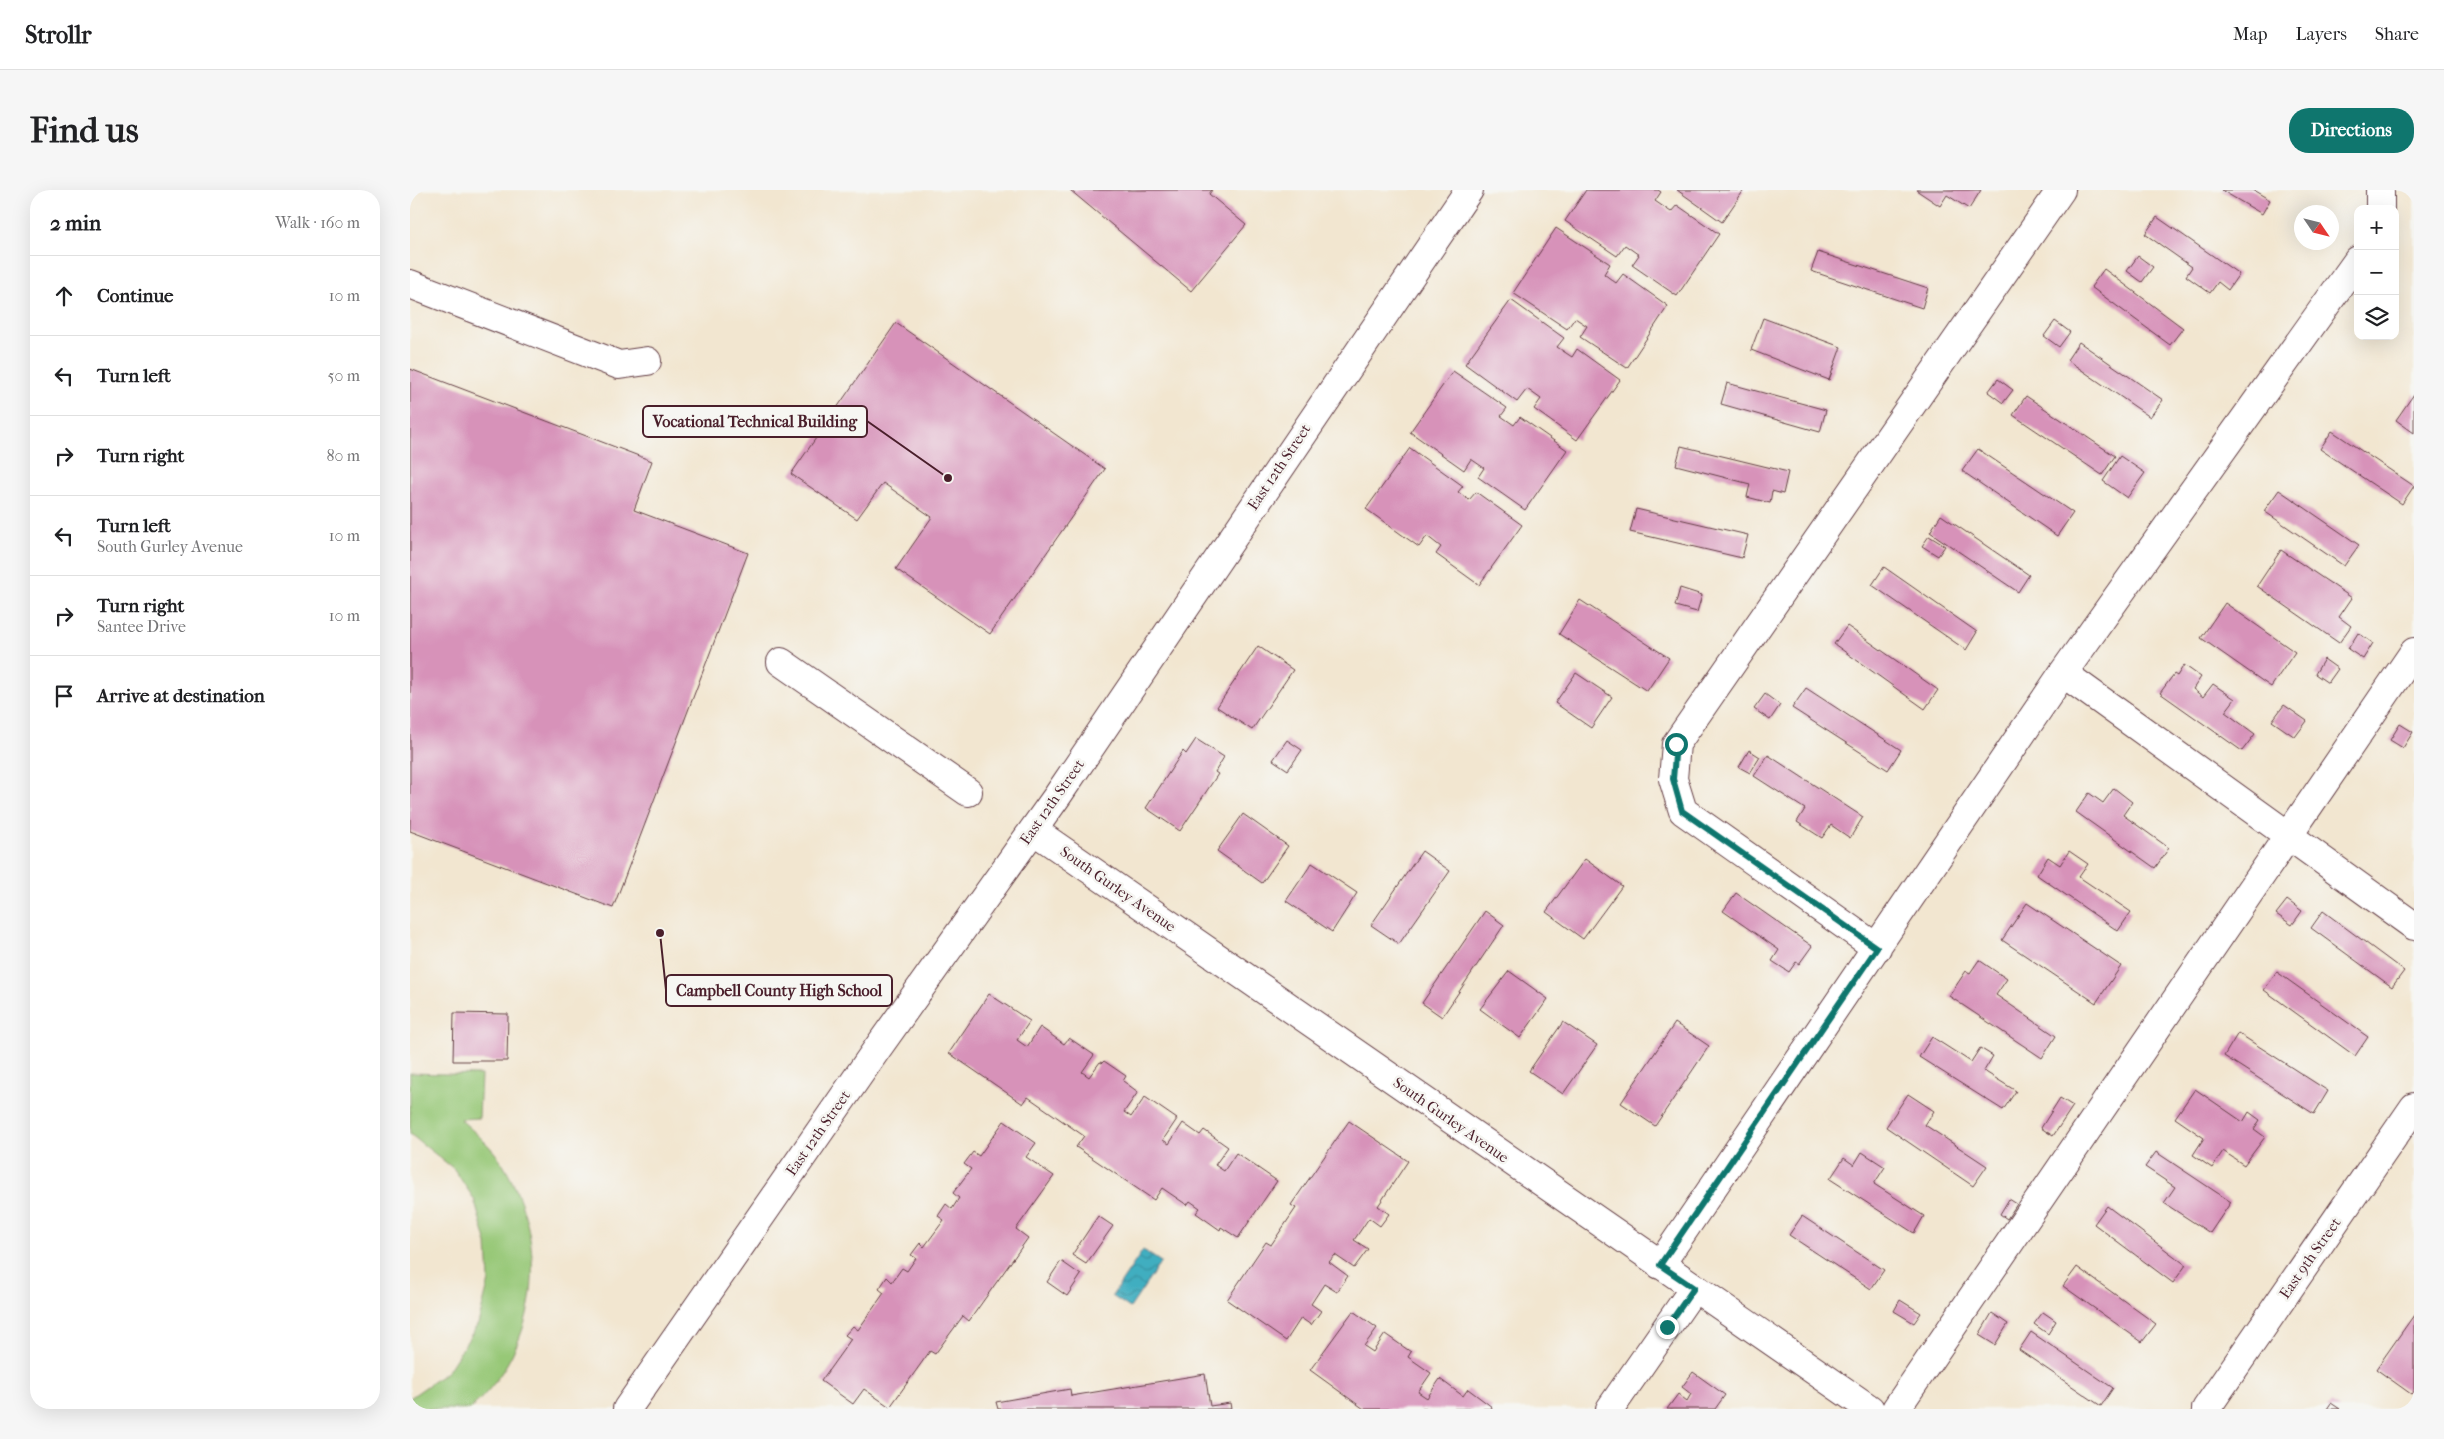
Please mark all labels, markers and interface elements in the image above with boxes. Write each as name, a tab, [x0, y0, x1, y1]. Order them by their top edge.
text: Strollr	[25, 21, 92, 49]
text: Map	[2233, 24, 2267, 45]
text: Layers	[2295, 24, 2347, 45]
text: Share	[2375, 24, 2419, 45]
button: Directions	[2289, 108, 2414, 153]
text: Find us	[30, 110, 139, 151]
north arrow	[2294, 205, 2339, 250]
map controls	[2354, 205, 2399, 340]
button: +	[2354, 205, 2399, 250]
text: 2 min	[50, 211, 101, 235]
text: Walk · 160 m	[275, 213, 360, 232]
button: −	[2354, 250, 2399, 295]
icon: ahead	[50, 282, 78, 310]
text: Continue	[97, 285, 173, 307]
text: 10 m	[329, 286, 360, 305]
button: layers	[2354, 295, 2399, 340]
icon: left	[50, 362, 78, 390]
text: Turn left	[97, 365, 171, 387]
text: 50 m	[328, 366, 360, 385]
callout: Vocational Technical Building	[643, 406, 867, 437]
text: Vocational Technical Building	[652, 412, 858, 432]
street label: East 12th Street	[1244, 420, 1315, 513]
icon: right	[50, 442, 78, 470]
text: Turn right	[97, 445, 184, 467]
text: 80 m	[326, 446, 360, 465]
text: Turn left	[97, 515, 171, 537]
icon: left	[50, 522, 78, 550]
text: 10 m	[329, 526, 360, 545]
text: South Gurley Avenue	[97, 537, 243, 556]
text: Turn right	[97, 595, 184, 617]
icon: right	[50, 602, 78, 630]
text: 10 m	[329, 606, 360, 625]
text: Santee Drive	[97, 617, 186, 636]
icon: arrive	[50, 682, 78, 710]
text: Arrive at destination	[97, 685, 265, 707]
route start	[1665, 733, 1688, 756]
street label: East 12th Street	[1016, 755, 1088, 848]
street label: South Gurley Avenue	[1057, 842, 1180, 936]
callout: Campbell County High School	[666, 975, 892, 1006]
text: Campbell County High School	[676, 981, 883, 1001]
street label: South Gurley Avenue	[1390, 1073, 1513, 1167]
street label: East 12th Street	[782, 1086, 854, 1179]
street label: East 9th Street	[2275, 1214, 2345, 1302]
route end	[1656, 1316, 1679, 1339]

